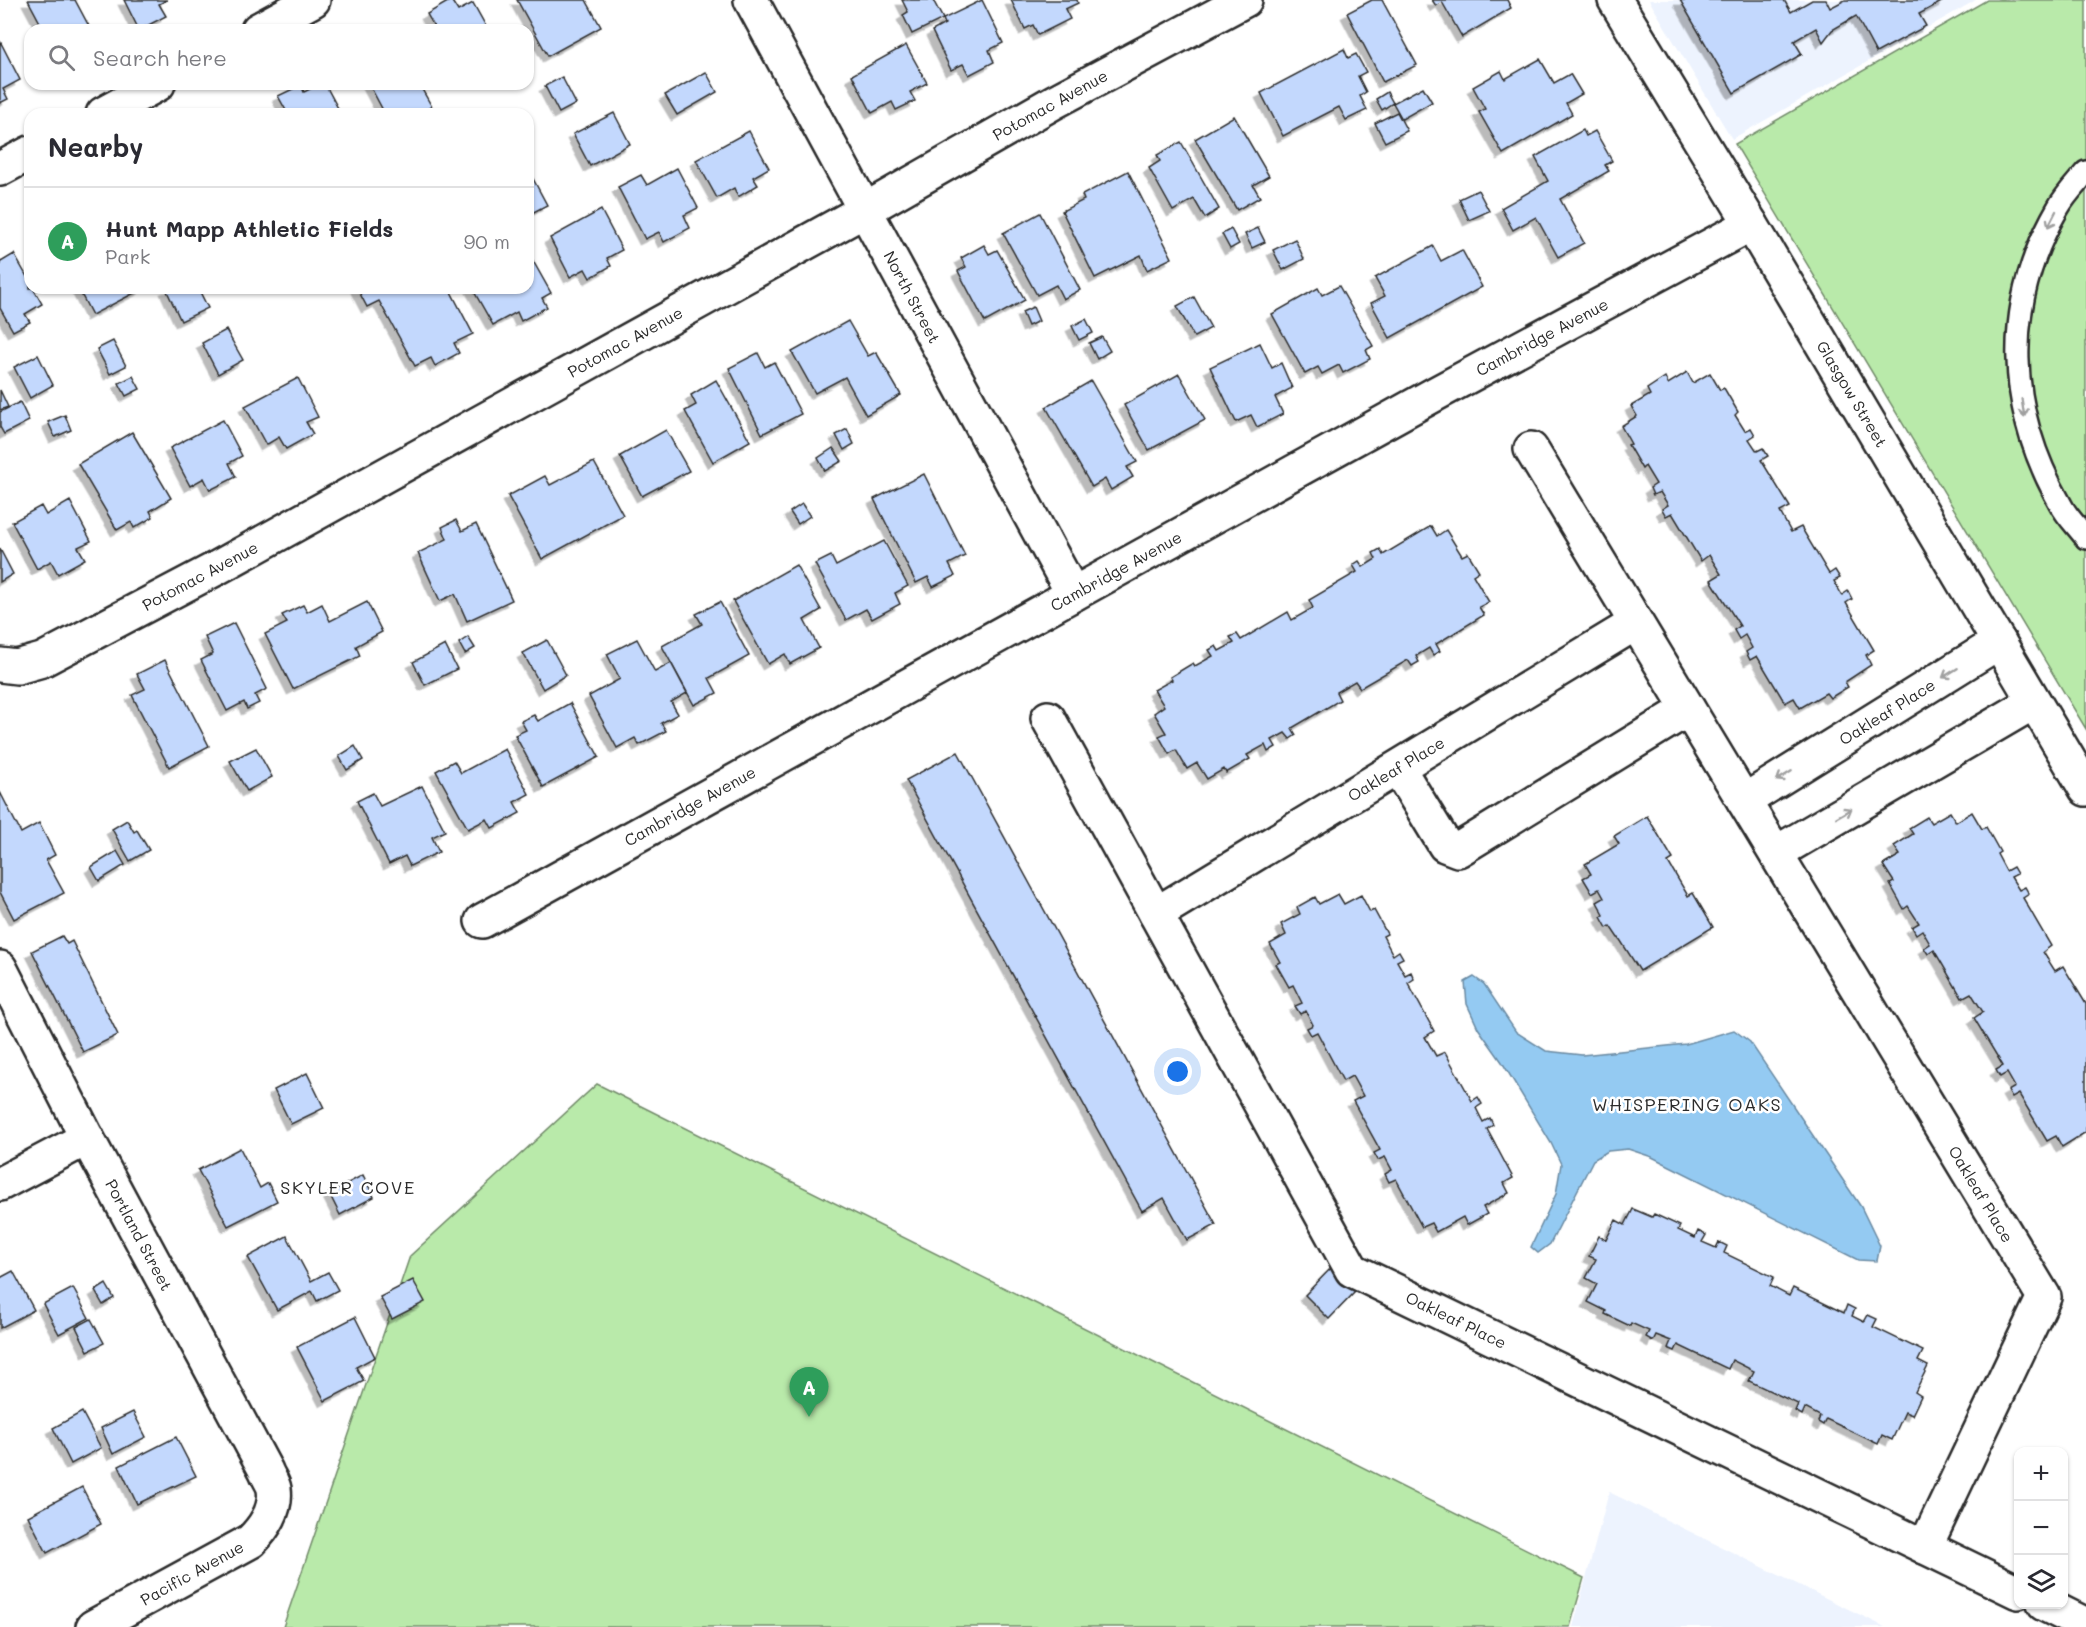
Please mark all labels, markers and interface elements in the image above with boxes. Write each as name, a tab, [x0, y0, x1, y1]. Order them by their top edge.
search box	[24, 24, 534, 90]
icon: search	[45, 41, 78, 74]
text: Search here	[93, 43, 227, 72]
street label: Potomac Avenue	[989, 64, 1111, 145]
text: Nearby	[48, 130, 143, 164]
one-way arrow	[2046, 210, 2058, 227]
text: Hunt Mapp Athletic Fields	[105, 214, 393, 243]
text: A	[61, 228, 74, 254]
text: 90 m	[464, 228, 510, 254]
text: Park	[105, 243, 150, 269]
street label: North Street	[879, 247, 946, 346]
street label: Cambridge Avenue	[1472, 293, 1612, 380]
street label: Potomac Avenue	[564, 301, 686, 382]
street label: Glasgow Street	[1812, 337, 1893, 451]
one-way arrow	[2018, 397, 2029, 417]
street label: Cambridge Avenue	[1046, 526, 1185, 615]
street label: Potomac Avenue	[138, 536, 261, 615]
one-way arrow	[1942, 668, 1959, 680]
street label: Oakleaf Place	[1835, 674, 1939, 749]
street label: Oakleaf Place	[1343, 731, 1448, 806]
street label: Cambridge Avenue	[620, 761, 759, 850]
one-way arrow	[1776, 770, 1793, 782]
one-way arrow	[1835, 807, 1852, 819]
your location	[1163, 1057, 1192, 1086]
district label: WHISPERING OAKS	[1592, 1092, 1782, 1116]
street label: Oakleaf Place	[1944, 1141, 2019, 1246]
street label: Portland Street	[101, 1175, 178, 1294]
district label: SKYLER COVE	[280, 1175, 416, 1199]
street label: Oakleaf Place	[1402, 1286, 1510, 1353]
pin: A	[790, 1368, 828, 1417]
map controls	[2014, 1447, 2068, 1609]
button: +	[2014, 1447, 2068, 1501]
button: −	[2014, 1501, 2068, 1555]
street label: Pacific Avenue	[136, 1535, 247, 1610]
button: layers	[2014, 1555, 2068, 1609]

